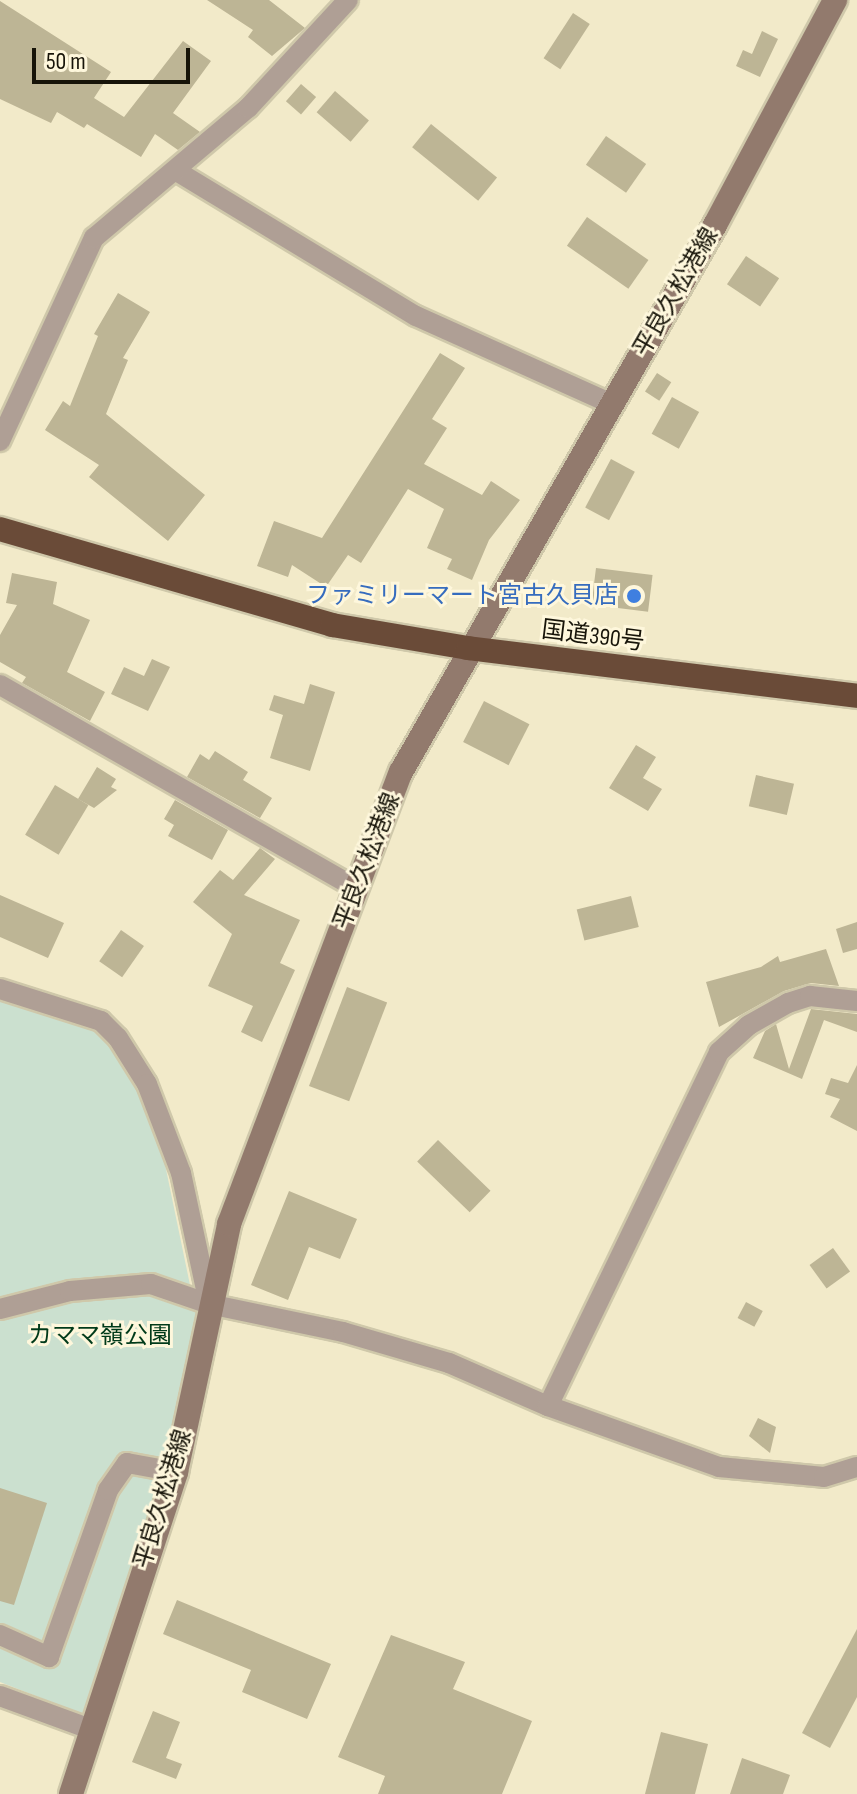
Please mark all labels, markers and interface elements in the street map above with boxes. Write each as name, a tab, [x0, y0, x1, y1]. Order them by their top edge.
scale bar	[36, 32, 194, 82]
text: 50 m	[46, 47, 86, 76]
street label: 平良久松港線	[628, 222, 724, 362]
place label: ファミリーマート宮古久貝店	[306, 582, 618, 610]
marker: ファミリーマート宮古久貝店	[625, 587, 643, 605]
street label: 国道390号	[540, 615, 646, 657]
street label: 平良久松港線	[328, 789, 406, 933]
park label: カママ嶺公園	[28, 1322, 172, 1350]
street label: 平良久松港線	[128, 1426, 198, 1572]

